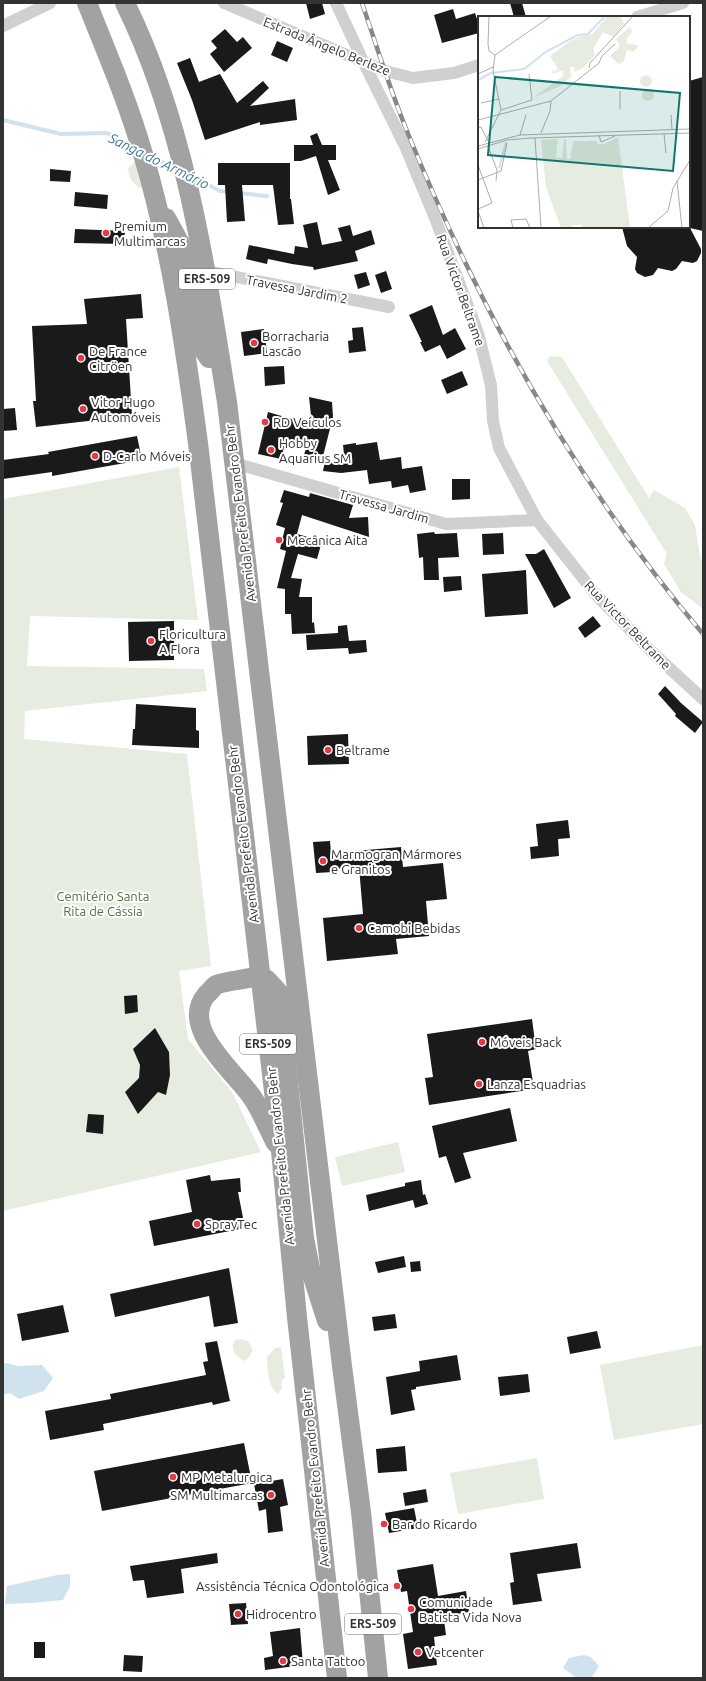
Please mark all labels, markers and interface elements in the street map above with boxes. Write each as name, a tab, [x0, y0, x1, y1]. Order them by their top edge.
street label: Estrada Ângelo Berleze	[262, 14, 392, 78]
inset map	[478, 16, 690, 228]
water label: Sanga do Armário	[105, 129, 212, 192]
place label: Premium Multimarcas	[114, 219, 186, 248]
marker: Premium Multimarcas	[101, 228, 111, 238]
street label: Rua Victor Beltrame	[434, 232, 488, 348]
road number: ERS-509	[179, 269, 235, 289]
street label: Travessa Jardim 2	[245, 272, 349, 306]
place label: Borracharia Lascão	[262, 329, 329, 358]
marker: Borracharia Lascão	[249, 338, 259, 348]
place label: De France Citröen	[89, 344, 147, 373]
marker: De France Citröen	[76, 353, 86, 363]
place label: Vitor Hugo Automóveis	[91, 395, 161, 424]
marker: Vitor Hugo Automóveis	[78, 404, 88, 414]
place label: RD Veículos	[273, 415, 342, 429]
marker: RD Veículos	[260, 417, 270, 427]
street label: Avenida Prefeito Evandro Behr	[222, 423, 258, 603]
place label: Hobby Aquarius SM	[279, 436, 351, 465]
marker: Hobby Aquarius SM	[266, 445, 276, 455]
place label: D-Carlo Móveis	[103, 449, 191, 463]
marker: D-Carlo Móveis	[90, 451, 100, 461]
street label: Travessa Jardim	[337, 486, 431, 526]
place label: Mecânica Aita	[287, 533, 368, 547]
marker: Mecânica Aita	[274, 535, 284, 545]
street label: Rua Victor Beltrame	[582, 578, 674, 672]
place label: Floricultura A Flora	[159, 627, 226, 656]
marker: Floricultura A Flora	[146, 636, 156, 646]
place label: Beltrame	[336, 743, 390, 757]
street label: Avenida Prefeito Evandro Behr	[225, 744, 261, 924]
marker: Beltrame	[323, 745, 333, 755]
place label: Marmogran Mármores e Granitos	[331, 847, 462, 876]
marker: Marmogran Mármores e Granitos	[318, 856, 328, 866]
park label: Cemitério Santa Rita de Cássia	[56, 889, 150, 918]
place label: Camobi Bebidas	[367, 921, 461, 935]
marker: Camobi Bebidas	[354, 923, 364, 933]
road number: ERS-509	[240, 1034, 296, 1054]
place label: Móveis Back	[490, 1035, 562, 1049]
marker: Móveis Back	[477, 1037, 487, 1047]
street label: Avenida Prefeito Evandro Behr	[264, 1066, 296, 1246]
place label: Lanza Esquadrias	[487, 1077, 586, 1091]
marker: Lanza Esquadrias	[474, 1079, 484, 1089]
place label: SprayTec	[205, 1217, 257, 1231]
marker: SprayTec	[192, 1219, 202, 1229]
street label: Avenida Prefeito Evandro Behr	[299, 1388, 331, 1568]
place label: MP Metalurgica	[181, 1470, 272, 1484]
marker: MP Metalurgica	[168, 1472, 178, 1482]
place label: SM Multimarcas	[170, 1488, 263, 1502]
marker: SM Multimarcas	[266, 1490, 276, 1500]
place label: Bar do Ricardo	[392, 1517, 477, 1531]
marker: Bar do Ricardo	[379, 1519, 389, 1529]
place label: Assistência Técnica Odontológica	[196, 1579, 389, 1593]
marker: Assistência Técnica Odontológica	[392, 1581, 402, 1591]
place label: Comunidade Batista Vida Nova	[419, 1595, 522, 1624]
marker: Comunidade Batista Vida Nova	[406, 1604, 416, 1614]
place label: Hidrocentro	[246, 1607, 317, 1621]
marker: Hidrocentro	[233, 1609, 243, 1619]
road number: ERS-509	[345, 1614, 401, 1634]
place label: Vetcenter	[426, 1645, 484, 1659]
marker: Vetcenter	[413, 1647, 423, 1657]
place label: Santa Tattoo	[291, 1654, 365, 1668]
marker: Santa Tattoo	[278, 1656, 288, 1666]

